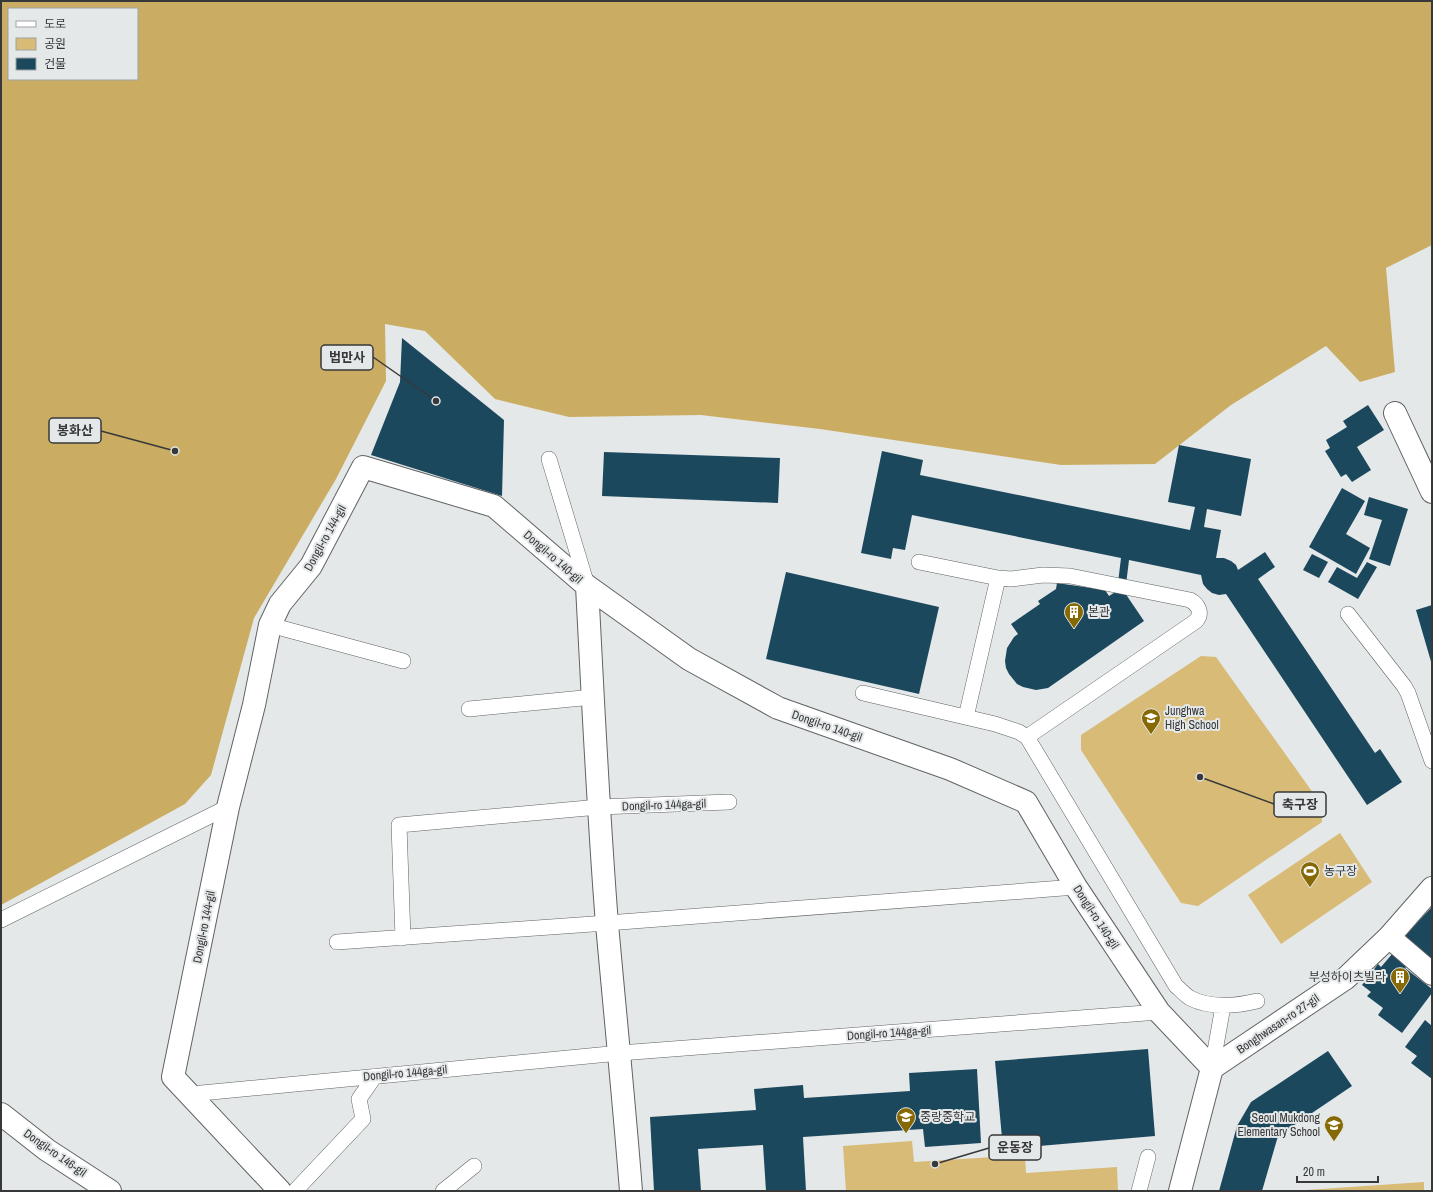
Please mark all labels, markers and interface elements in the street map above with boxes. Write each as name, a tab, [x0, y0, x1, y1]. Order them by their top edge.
legend	[8, 8, 138, 80]
text: 도로	[44, 16, 66, 32]
text: 공원	[44, 36, 66, 52]
text: 건물	[44, 56, 66, 72]
callout: 법만사	[321, 345, 373, 370]
text: 법만사	[329, 349, 365, 366]
callout: 봉화산	[49, 418, 101, 443]
text: 봉화산	[57, 422, 93, 439]
street label: Dongil-ro 144-gil	[300, 502, 350, 574]
street label: Dongil-ro 140-gil	[520, 527, 586, 587]
building icon: 본관	[1063, 601, 1085, 629]
place label: 본관	[1088, 604, 1110, 620]
place label: Junghwa High School	[1165, 703, 1219, 733]
street label: Dongil-ro 140-gil	[790, 707, 864, 745]
school or university icon: Junghwa High School	[1140, 707, 1162, 735]
callout: 축구장	[1274, 792, 1326, 817]
street label: Dongil-ro 144ga-gil	[622, 796, 706, 814]
text: 축구장	[1282, 796, 1318, 813]
sports icon: 농구장	[1299, 860, 1321, 888]
place label: 농구장	[1324, 863, 1357, 879]
street label: Dongil-ro 140-gil	[1069, 882, 1123, 952]
street label: Dongil-ro 144-gil	[189, 889, 219, 965]
building icon: 부성하이츠빌라	[1389, 966, 1411, 994]
place label: 부성하이츠빌라	[1309, 969, 1386, 985]
street label: Bonghwasan-ro 27-gil	[1234, 990, 1322, 1058]
street label: Dongil-ro 144ga-gil	[846, 1022, 932, 1044]
street label: Dongil-ro 144ga-gil	[362, 1061, 448, 1085]
school or university icon: 중랑중학교	[895, 1106, 917, 1134]
place label: 중랑중학교	[920, 1109, 975, 1125]
place label: Seoul Mukdong Elementary School	[1237, 1110, 1321, 1140]
school or university icon: Seoul Mukdong Elementary School	[1323, 1114, 1345, 1142]
street label: Dongil-ro 146-gil	[20, 1125, 90, 1181]
callout: 운동장	[989, 1135, 1041, 1160]
text: 운동장	[997, 1139, 1033, 1156]
scale bar	[1297, 1158, 1378, 1184]
text: 20 m	[1303, 1164, 1325, 1180]

